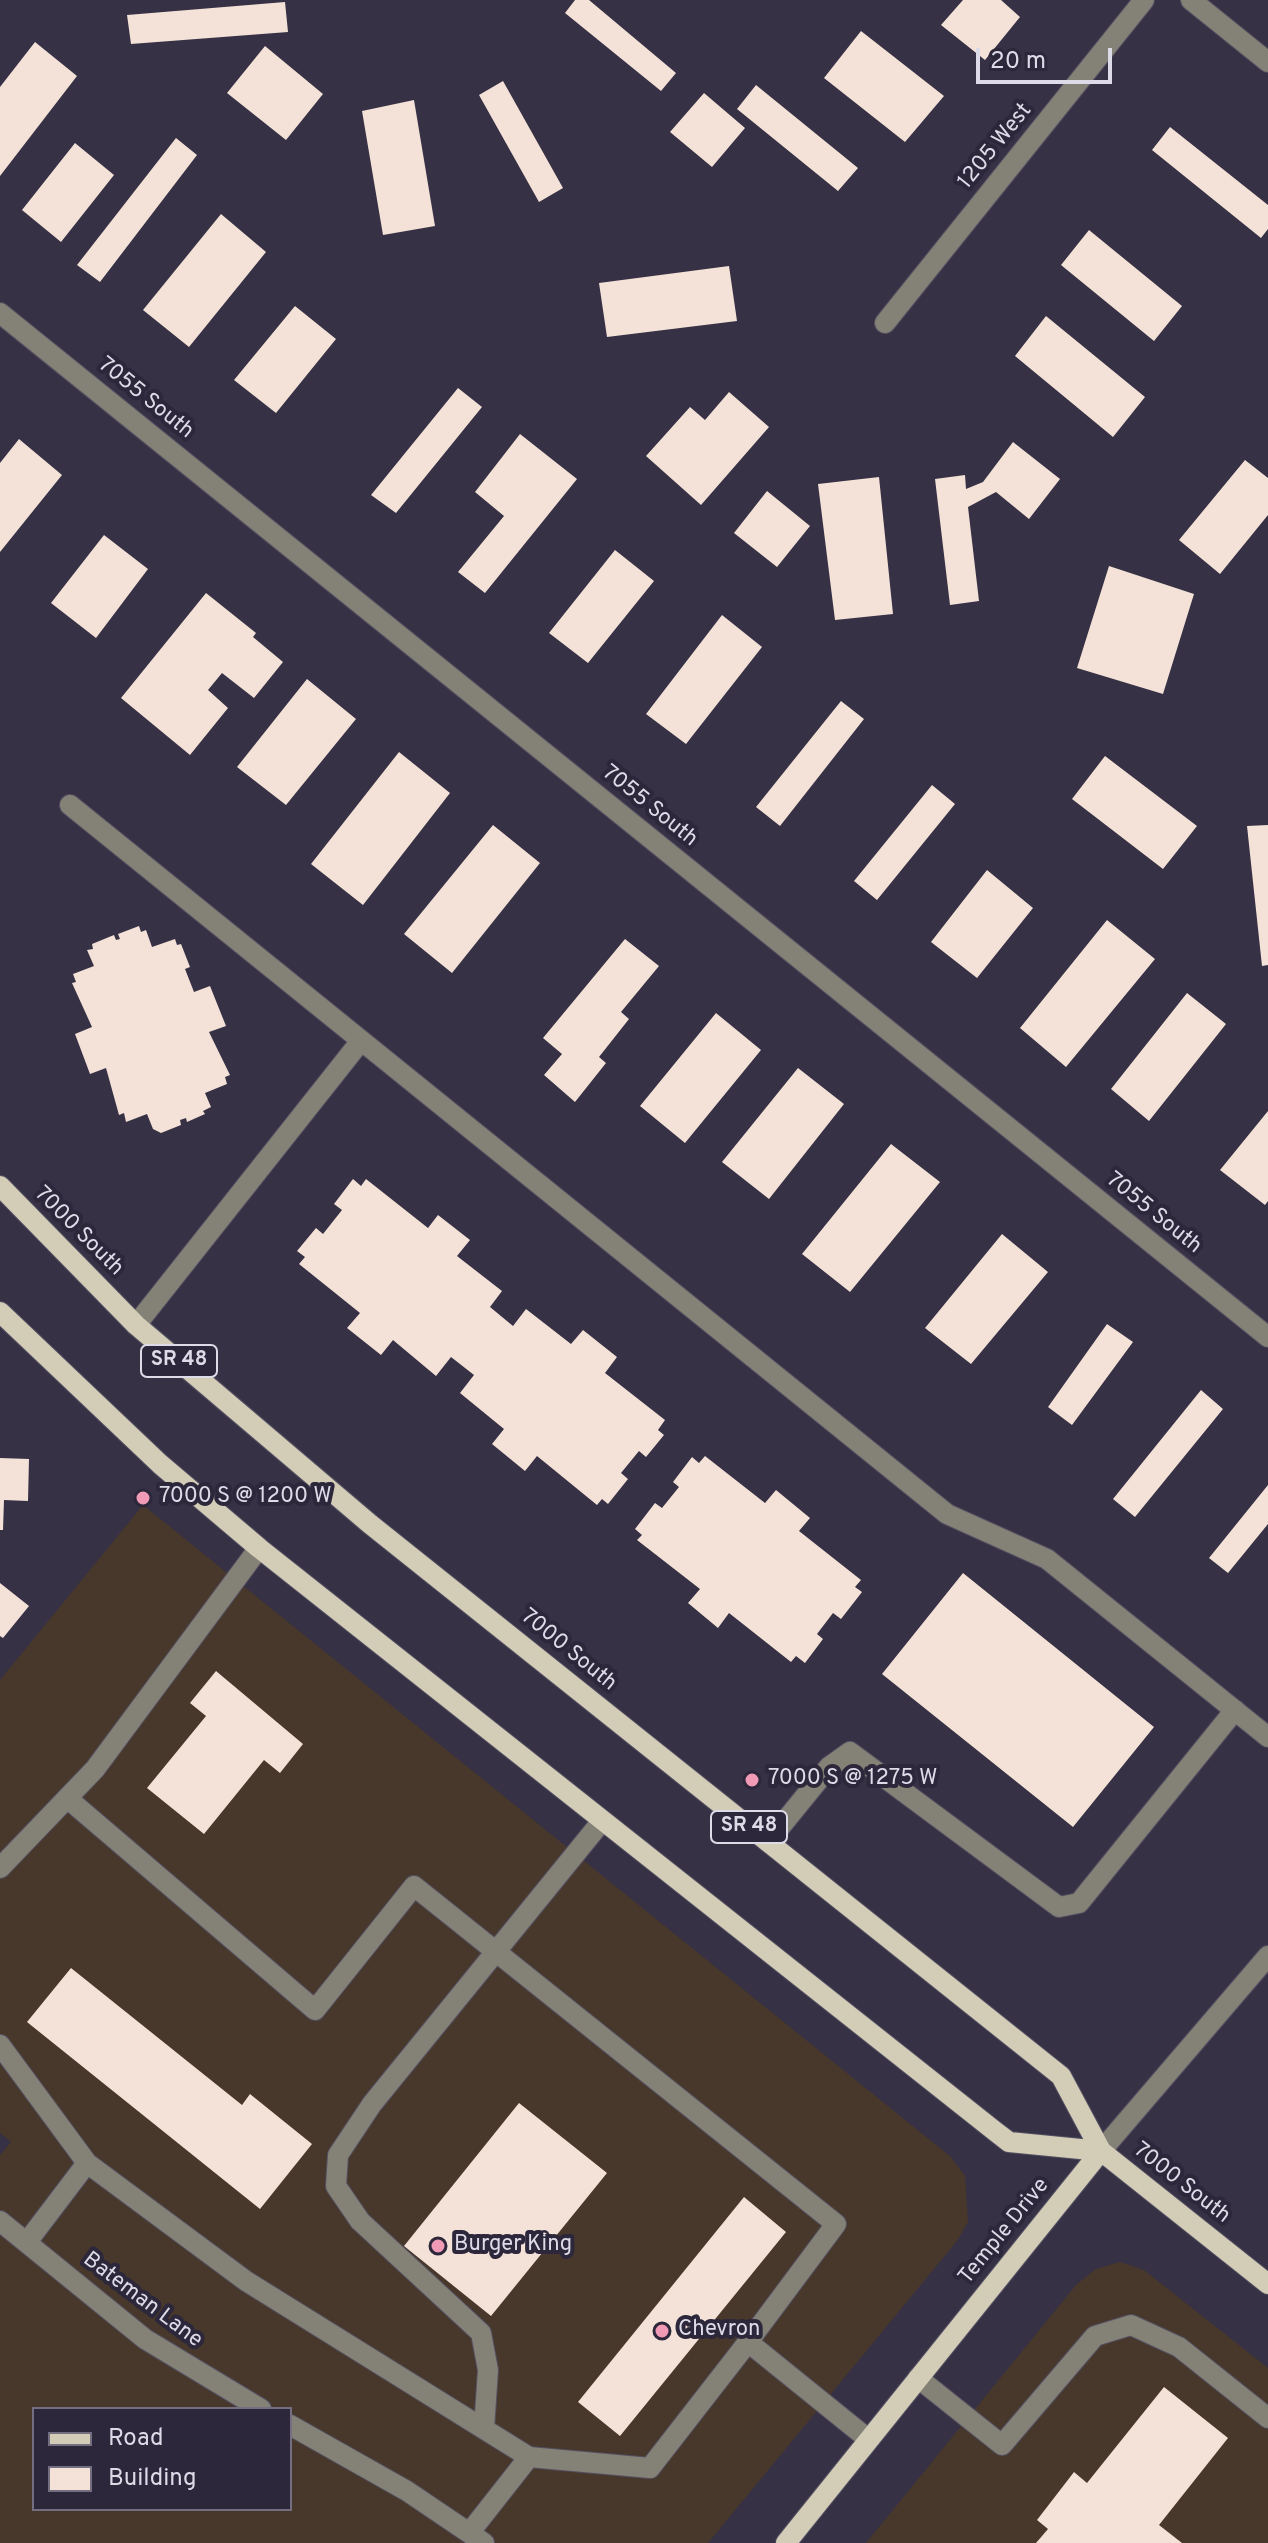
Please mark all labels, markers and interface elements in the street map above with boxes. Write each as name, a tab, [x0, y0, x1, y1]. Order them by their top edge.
scale bar	[980, 32, 1116, 82]
text: 20 m	[990, 47, 1046, 77]
street label: 1205 West	[953, 99, 1039, 195]
street label: 7055 South	[92, 353, 198, 445]
street label: 7055 South	[596, 761, 702, 853]
street label: 7055 South	[1100, 1168, 1206, 1260]
street label: 7000 South	[28, 1182, 128, 1282]
road number: SR 48	[141, 1345, 217, 1377]
place label: 7000 S @ 1200 W	[159, 1485, 332, 1511]
marker: 7000 S @ 1200 W	[134, 1489, 152, 1507]
street label: 7000 South	[515, 1604, 621, 1698]
place label: 7000 S @ 1275 W	[768, 1767, 938, 1793]
marker: 7000 S @ 1275 W	[743, 1771, 761, 1789]
road number: SR 48	[711, 1811, 787, 1843]
street label: 7000 South	[1127, 2138, 1235, 2230]
street label: Temple Drive	[954, 2174, 1056, 2290]
place label: Burger King	[454, 2233, 572, 2259]
marker: Burger King	[429, 2237, 447, 2255]
street label: Bateman Lane	[77, 2247, 207, 2355]
place label: Chevron	[678, 2318, 760, 2344]
marker: Chevron	[653, 2322, 671, 2340]
legend	[32, 2407, 292, 2511]
text: Road	[108, 2424, 164, 2454]
text: Building	[108, 2464, 197, 2494]

